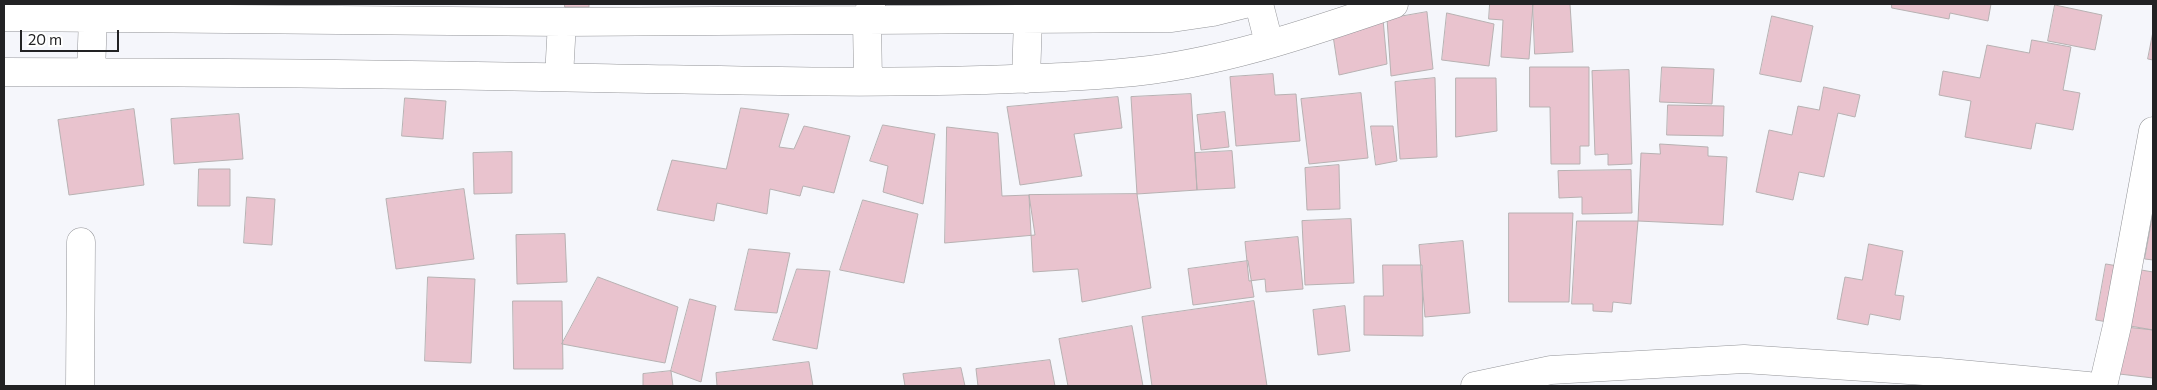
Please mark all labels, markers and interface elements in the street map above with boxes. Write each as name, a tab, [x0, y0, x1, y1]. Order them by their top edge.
scale bar	[22, 20, 121, 52]
text: 20 m	[28, 30, 62, 48]

